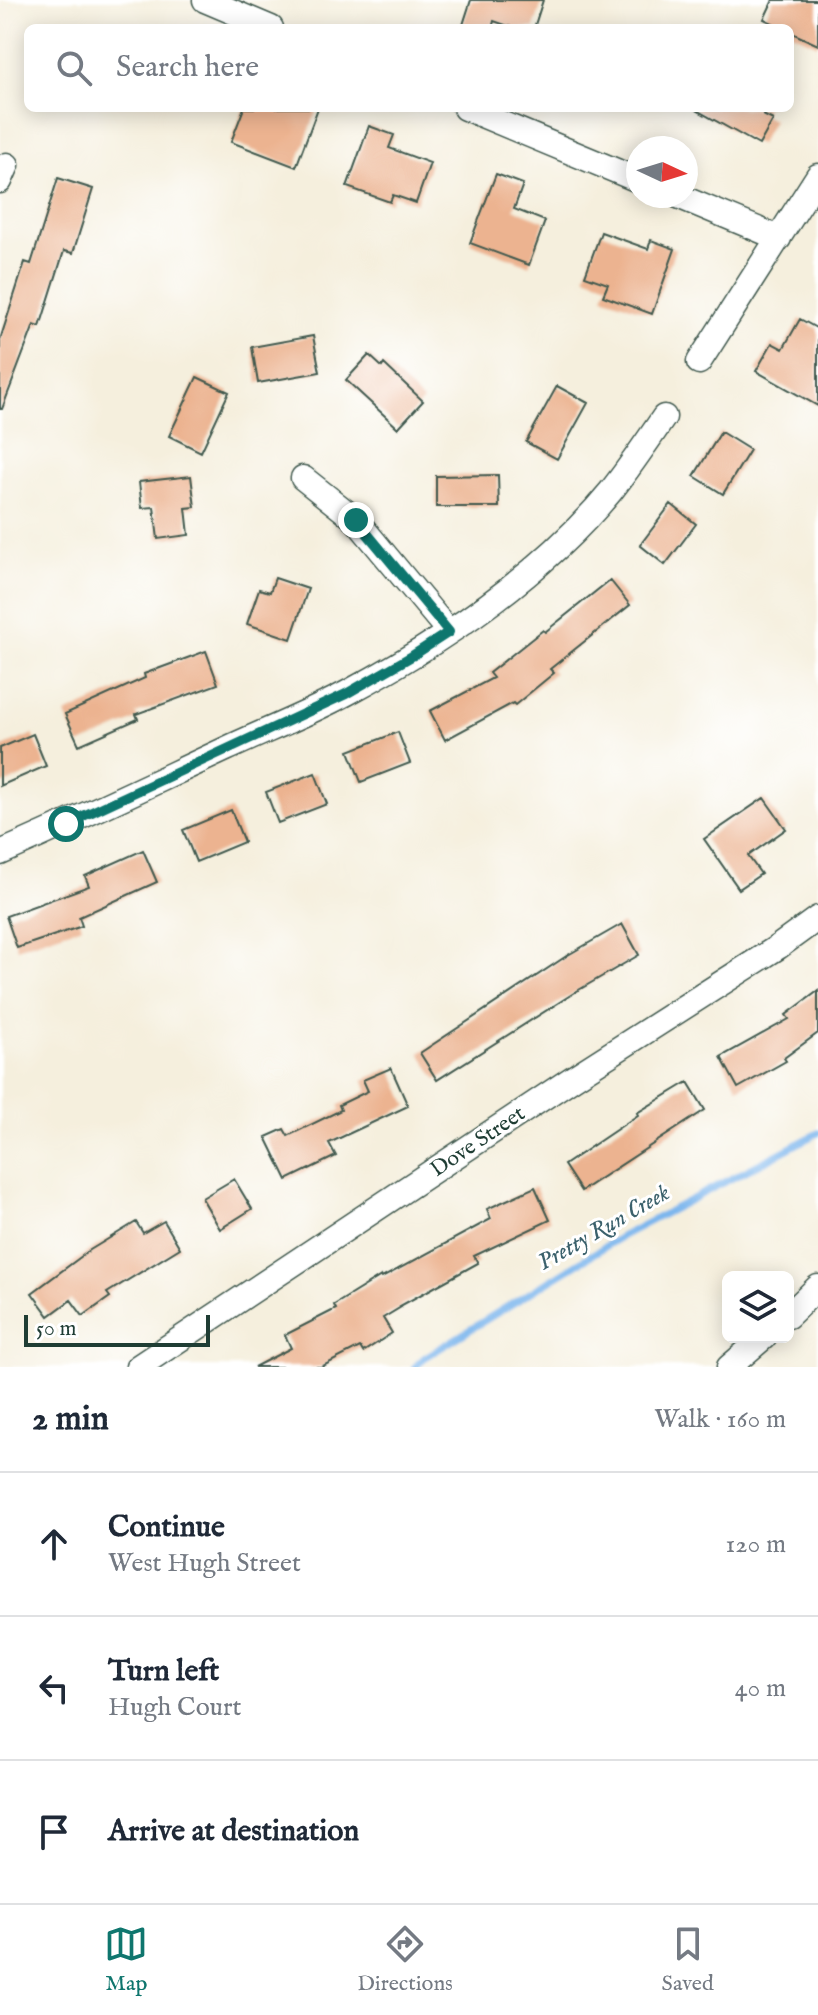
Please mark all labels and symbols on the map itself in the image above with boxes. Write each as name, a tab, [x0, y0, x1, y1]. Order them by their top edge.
north arrow	[626, 136, 698, 208]
route end	[338, 502, 374, 538]
route start	[48, 806, 84, 842]
street label: Dove Street	[425, 1100, 531, 1184]
water label: Pretty Run Creek	[532, 1177, 676, 1278]
scale bar	[24, 1311, 210, 1347]

